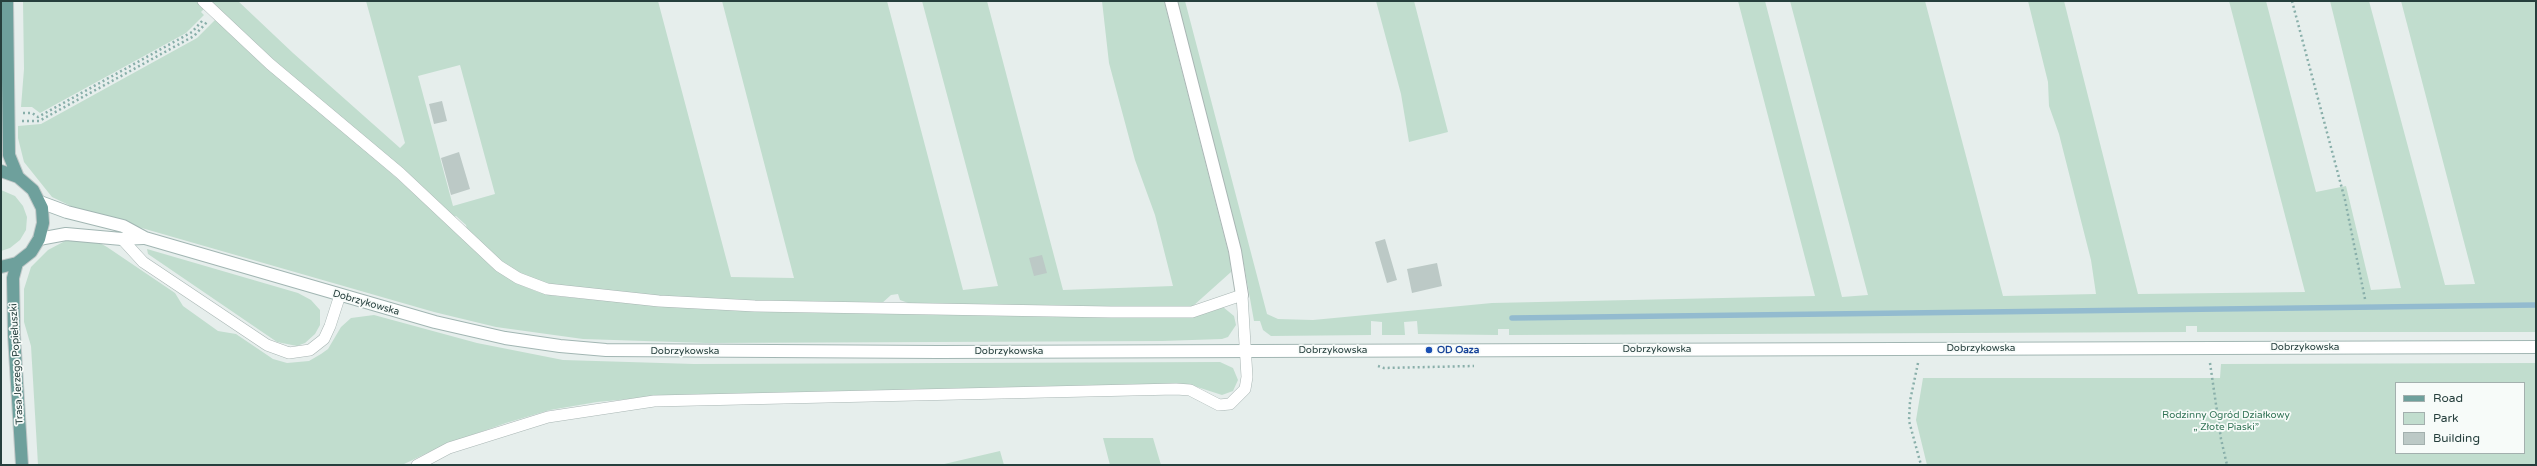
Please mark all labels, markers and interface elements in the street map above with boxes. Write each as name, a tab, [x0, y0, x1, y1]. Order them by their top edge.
street label: Dobrzykowska	[331, 288, 401, 318]
street label: Trasa Jerzego Popiełuszki	[8, 303, 26, 425]
street label: Dobrzykowska	[2271, 341, 2339, 353]
street label: Dobrzykowska	[1947, 342, 2015, 354]
street label: Dobrzykowska	[1623, 343, 1691, 355]
street label: Dobrzykowska	[1299, 344, 1367, 356]
place label: OD Oaza	[1437, 344, 1479, 356]
street label: Dobrzykowska	[651, 345, 719, 357]
street label: Dobrzykowska	[975, 345, 1043, 357]
marker: OD Oaza	[1424, 345, 1434, 355]
legend	[2395, 382, 2525, 454]
text: Road	[2433, 391, 2463, 405]
park label: Rodzinny Ogród Działkowy „ Złote Piaski”	[2162, 409, 2290, 432]
text: Park	[2433, 411, 2459, 425]
text: Building	[2433, 431, 2480, 445]

